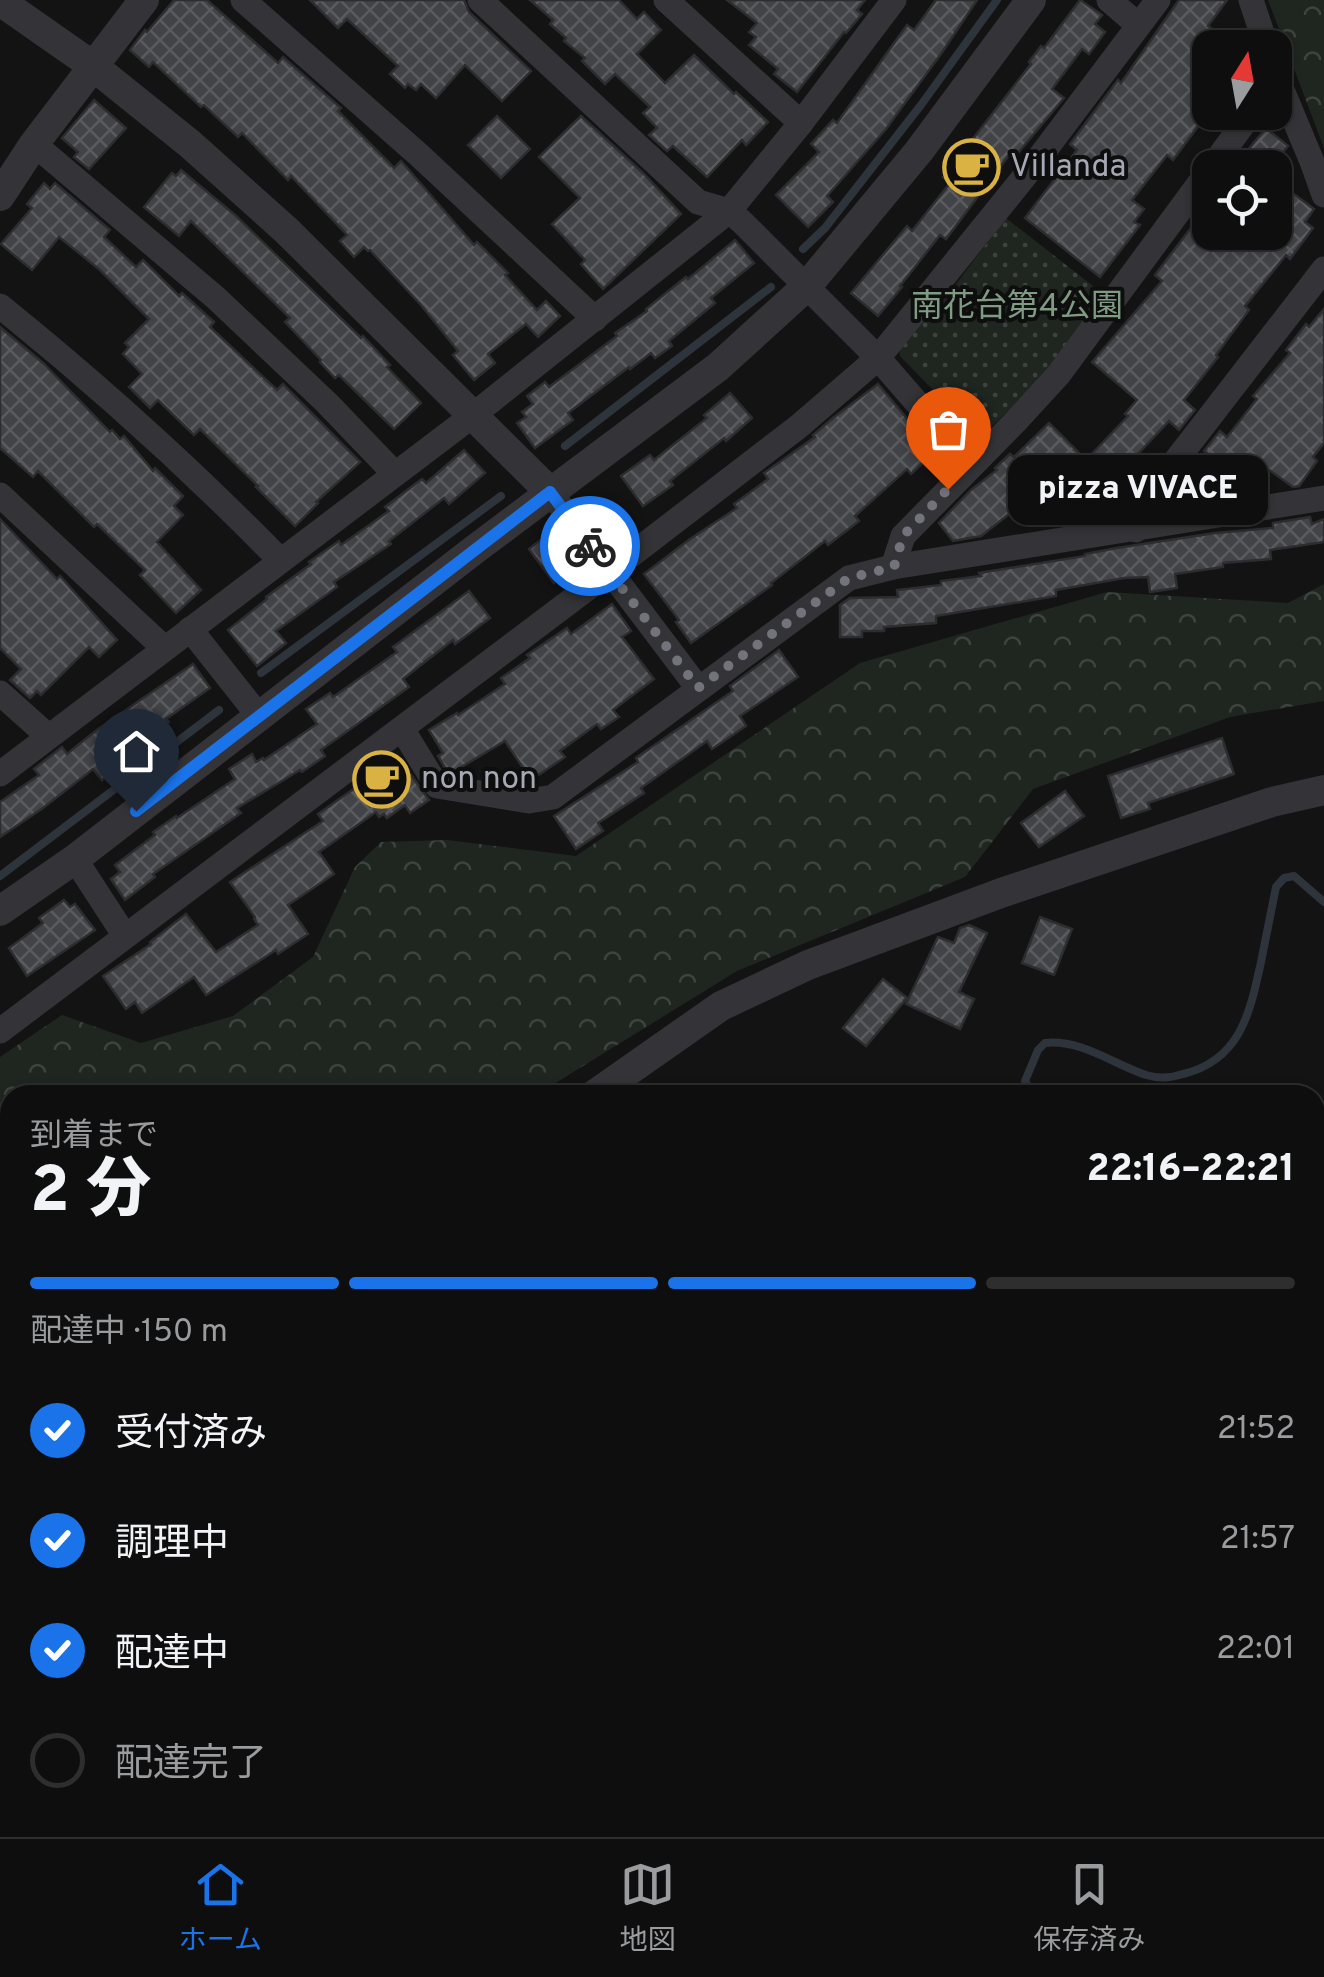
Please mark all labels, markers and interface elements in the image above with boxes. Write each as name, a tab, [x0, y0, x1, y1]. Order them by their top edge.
north arrow	[1192, 30, 1292, 130]
map controls	[1192, 30, 1292, 250]
cafe icon: Villanda	[941, 138, 1001, 198]
place label: Villanda	[1010, 148, 1126, 188]
button: locate	[1192, 150, 1292, 250]
park label: 南花台第4公園	[911, 288, 1123, 328]
pin	[906, 387, 991, 490]
icon: bag	[921, 402, 976, 457]
callout: pizza VIVACE	[1008, 454, 1268, 524]
text: pizza VIVACE	[1038, 470, 1238, 510]
courier	[540, 496, 640, 596]
icon: bike	[563, 519, 618, 574]
pin	[94, 709, 179, 812]
icon: home	[109, 724, 164, 779]
cafe icon: non non	[352, 750, 412, 810]
place label: non non	[421, 760, 537, 800]
text: 到着まで	[30, 1117, 158, 1157]
text: 22:16–22:21	[1086, 1146, 1295, 1195]
text: 2 分	[30, 1153, 151, 1235]
text: 配達中 · 150 m	[30, 1313, 228, 1353]
icon: check	[30, 1403, 85, 1458]
text: 21:52	[1217, 1410, 1295, 1450]
text: 受付済み	[115, 1411, 267, 1460]
icon: check	[30, 1513, 85, 1568]
text: 21:57	[1220, 1520, 1295, 1560]
text: 調理中	[115, 1521, 229, 1570]
icon: check	[30, 1623, 85, 1678]
text: 22:01	[1216, 1630, 1295, 1670]
text: 配達中	[115, 1631, 229, 1680]
text: 配達完了	[115, 1741, 267, 1790]
tab: ホーム	[179, 1857, 262, 1960]
tab: 地図	[620, 1857, 676, 1960]
tab: 保存済み	[1033, 1857, 1145, 1960]

